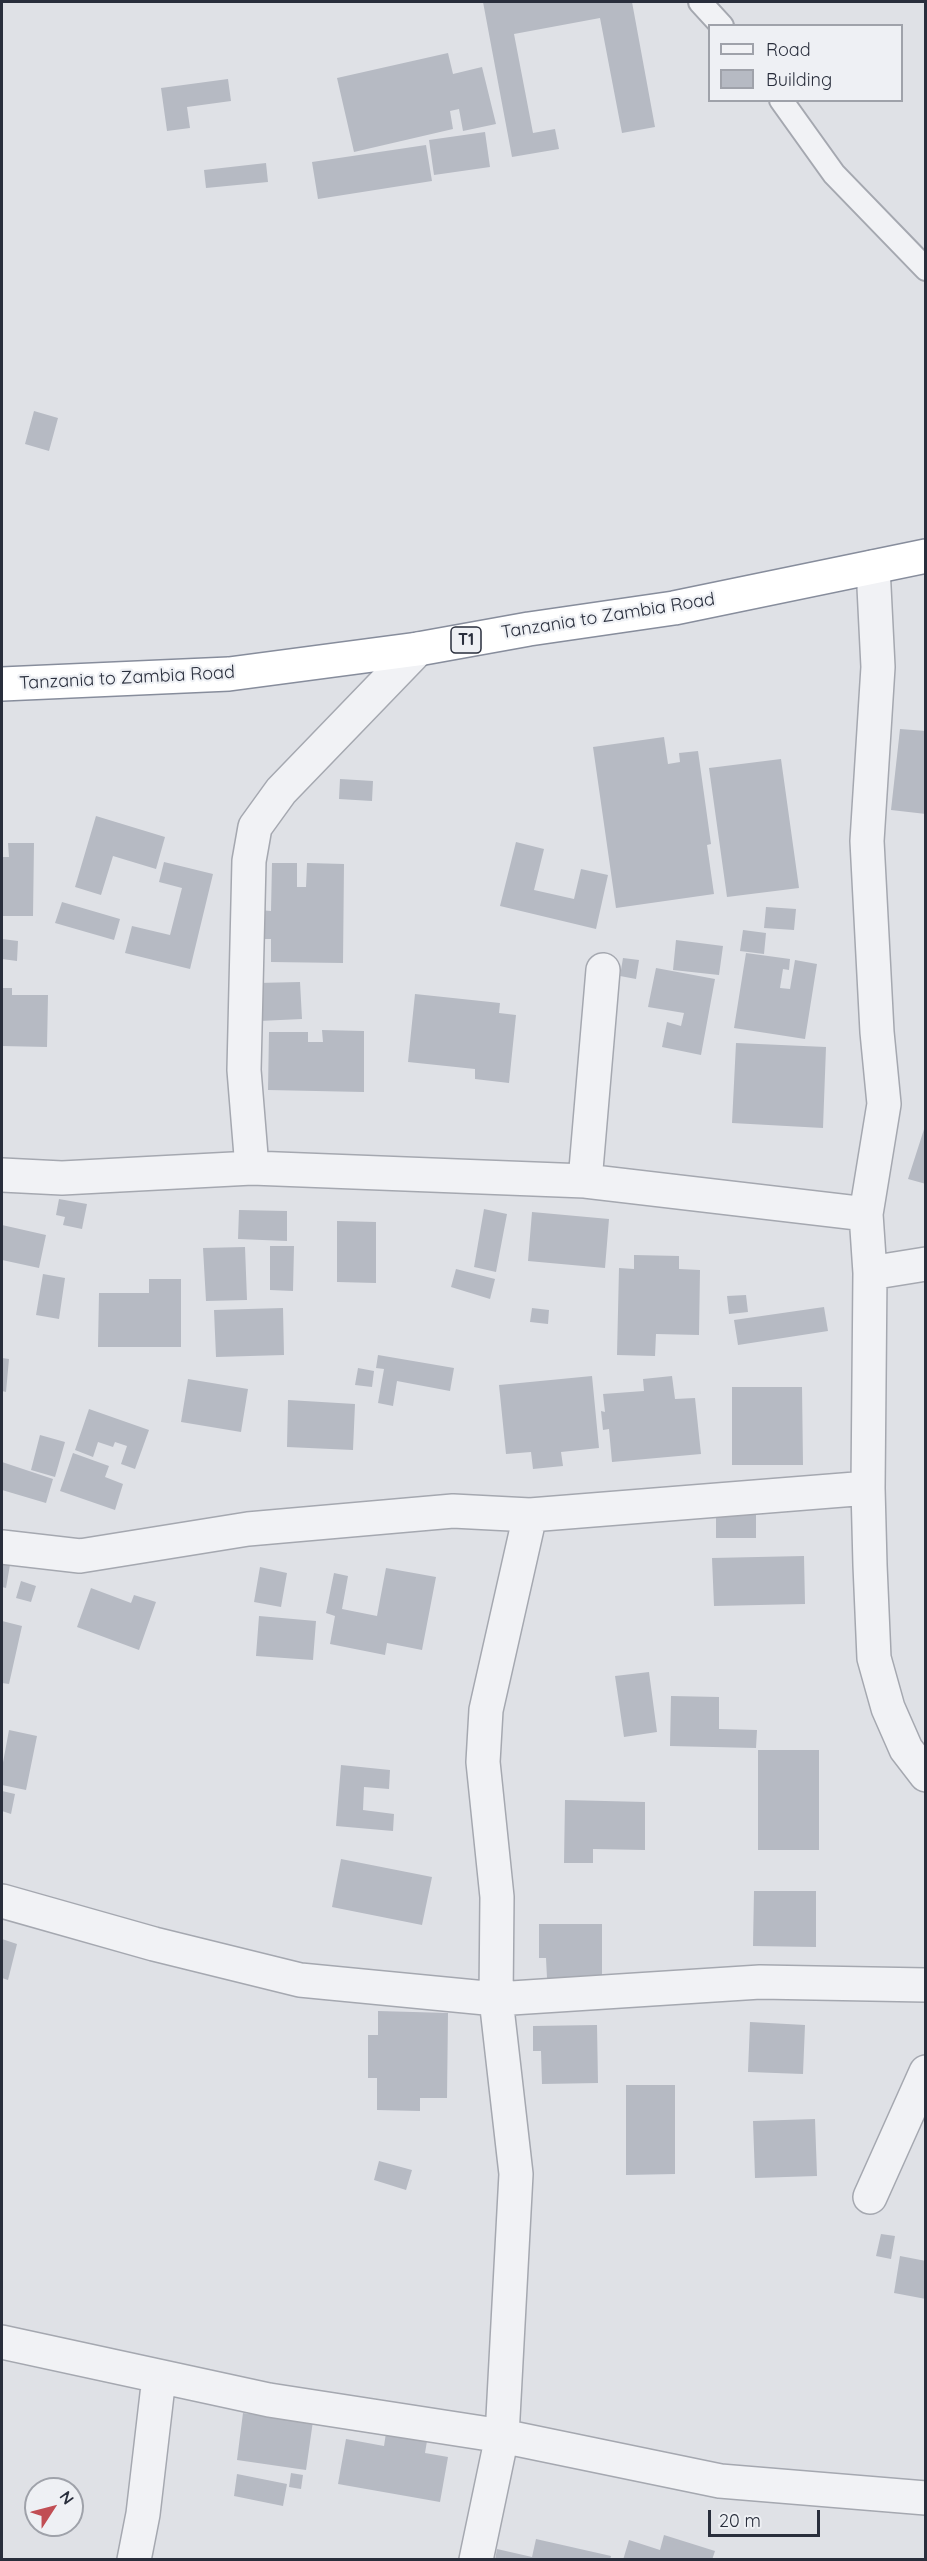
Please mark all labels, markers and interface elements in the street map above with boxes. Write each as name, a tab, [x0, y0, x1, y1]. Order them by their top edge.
legend	[708, 24, 903, 102]
text: Road	[766, 38, 811, 61]
text: Building	[766, 68, 832, 91]
street label: Tanzania to Zambia Road	[500, 588, 716, 644]
road number: T1	[451, 627, 481, 653]
street label: Tanzania to Zambia Road	[19, 662, 235, 694]
north arrow	[24, 2477, 84, 2537]
text: N	[55, 2487, 78, 2508]
scale bar	[711, 2498, 824, 2536]
text: 20 m	[719, 2509, 761, 2532]

